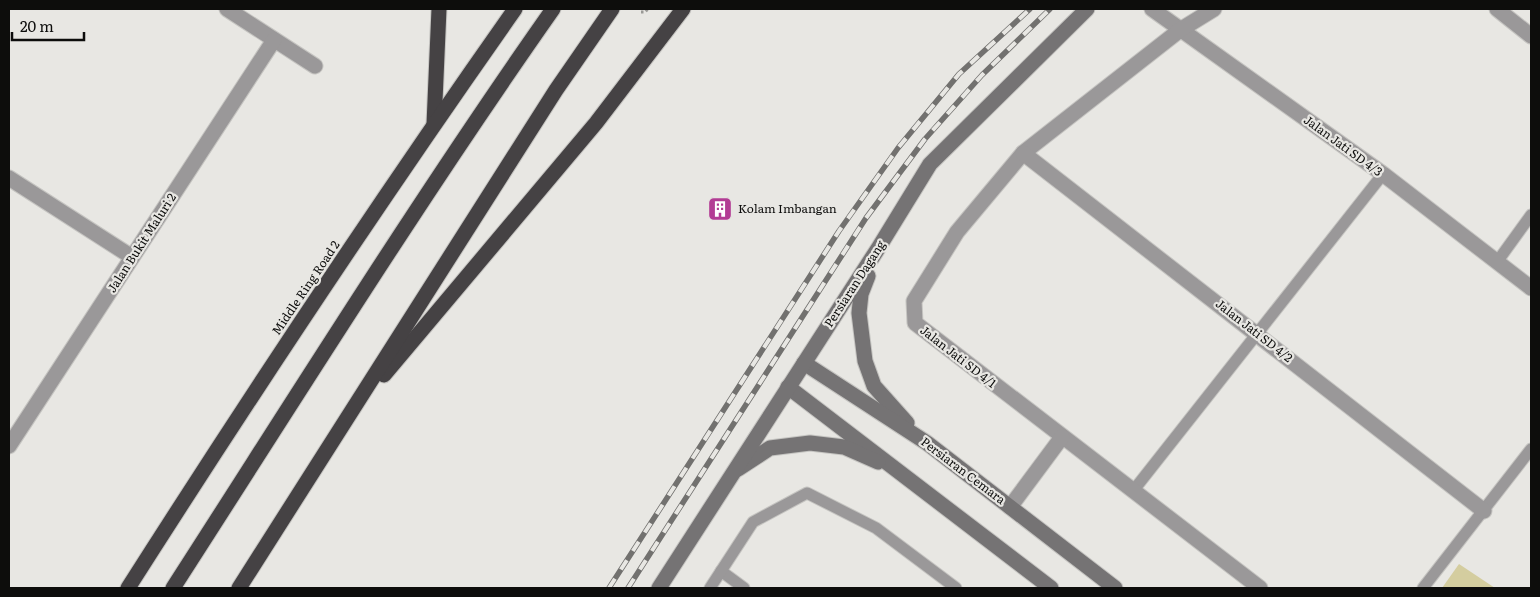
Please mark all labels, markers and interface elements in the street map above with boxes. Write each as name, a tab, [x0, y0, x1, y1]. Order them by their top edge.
scale bar	[12, 10, 85, 42]
text: 20 m	[20, 14, 54, 37]
street label: Jalan Jati SD 4/3	[1300, 110, 1387, 180]
street label: Jalan Bukit Maluri 2	[102, 189, 180, 296]
building icon: Kolam Imbangan	[707, 196, 733, 222]
place label: Kolam Imbangan	[738, 199, 837, 217]
street label: Persiaran Dagang	[819, 236, 889, 330]
street label: Middle Ring Road 2	[267, 237, 343, 338]
street label: Jalan Jati SD 4/2	[1212, 294, 1297, 366]
street label: Jalan Jati SD 4/1	[917, 321, 1001, 392]
street label: Persiaran Cemara	[918, 432, 1010, 508]

